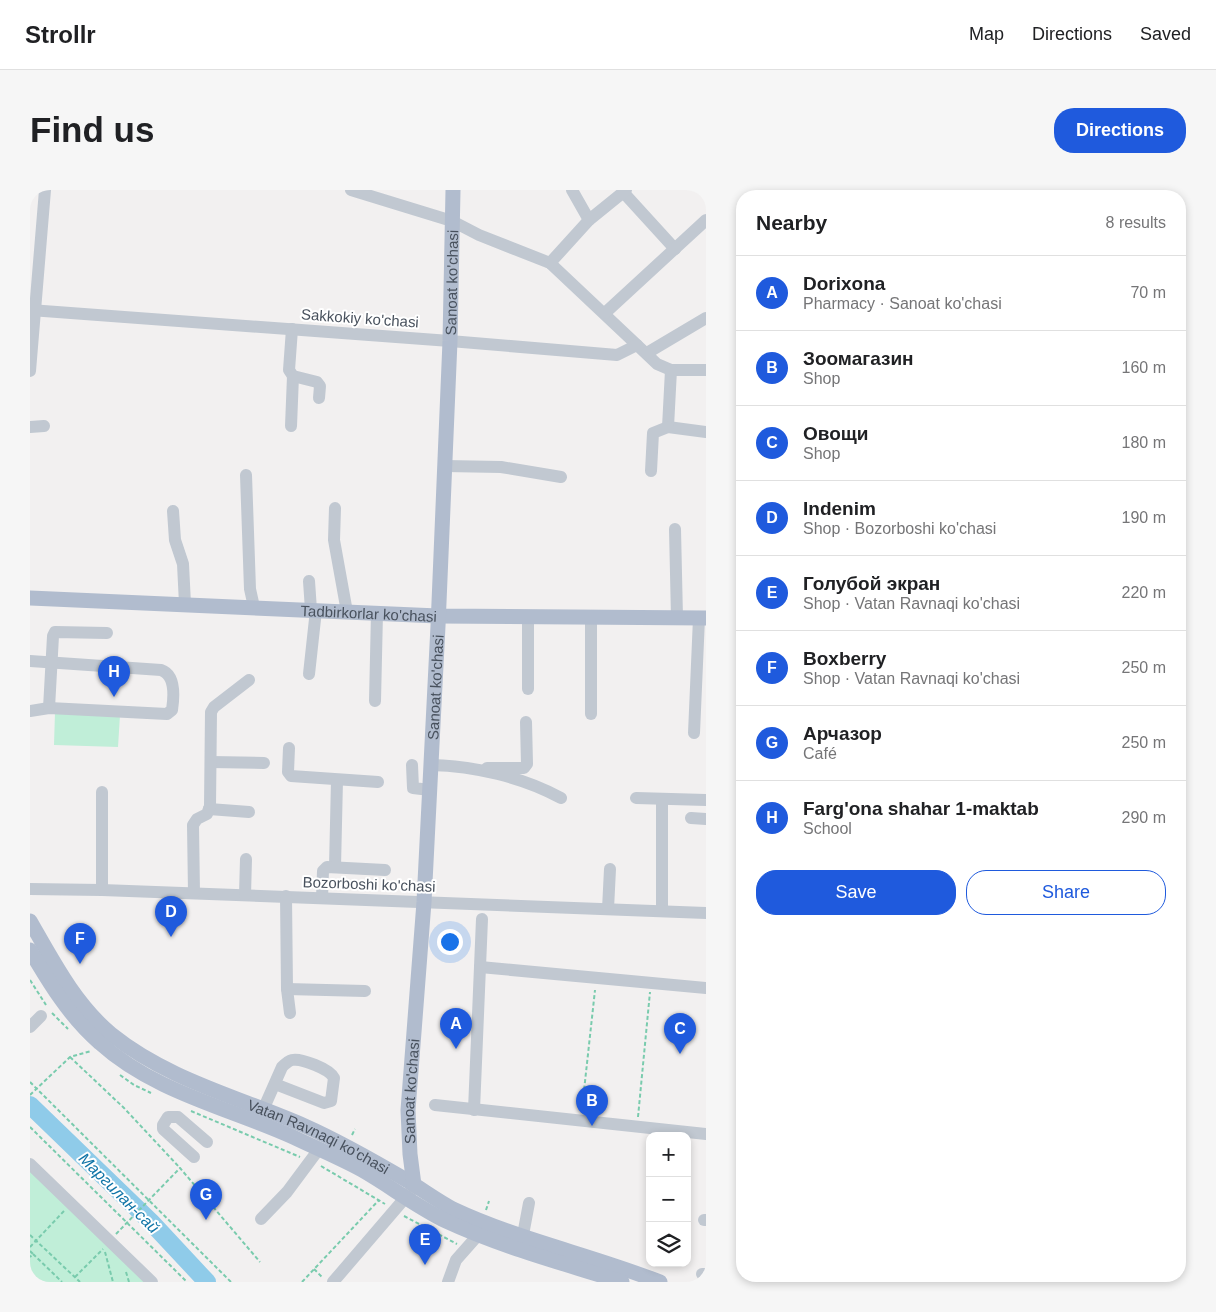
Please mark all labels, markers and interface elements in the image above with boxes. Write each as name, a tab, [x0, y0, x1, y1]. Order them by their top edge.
text: Strollr	[25, 21, 96, 48]
text: Map	[969, 24, 1004, 44]
text: Directions	[1032, 24, 1112, 44]
text: Saved	[1140, 24, 1191, 44]
button: Directions	[1054, 108, 1186, 153]
text: Find us	[30, 110, 154, 149]
text: Nearby	[756, 211, 827, 234]
text: 8 results	[1106, 214, 1166, 231]
street label: Sanoat ko'chasi	[442, 230, 461, 335]
text: Dorixona	[803, 273, 885, 294]
text: A	[766, 284, 778, 301]
text: 70 m	[1130, 284, 1166, 301]
text: Pharmacy · Sanoat ko'chasi	[803, 295, 1002, 312]
street label: Sakkokiy ko'chasi	[301, 305, 419, 331]
text: Зоомагазин	[803, 348, 914, 369]
text: B	[766, 359, 778, 376]
text: 160 m	[1122, 359, 1166, 376]
text: Shop	[803, 370, 840, 387]
text: Овощи	[803, 423, 869, 444]
text: C	[766, 434, 778, 451]
text: 180 m	[1122, 434, 1166, 451]
text: Shop	[803, 445, 840, 462]
text: Indenim	[803, 498, 876, 519]
text: D	[766, 509, 778, 526]
text: 190 m	[1122, 509, 1166, 526]
text: Shop · Bozorboshi ko'chasi	[803, 520, 996, 537]
text: Голубой экран	[803, 573, 940, 594]
text: E	[767, 584, 777, 601]
text: 220 m	[1122, 584, 1166, 601]
text: Shop · Vatan Ravnaqi ko'chasi	[803, 595, 1020, 612]
street label: Tadbirkorlar ko'chasi	[300, 601, 437, 624]
street label: Sanoat ko'chasi	[424, 634, 446, 740]
text: Boxberry	[803, 648, 886, 669]
pin: H	[98, 656, 130, 697]
text: F	[767, 659, 777, 676]
text: 250 m	[1122, 659, 1166, 676]
text: Shop · Vatan Ravnaqi ko'chasi	[803, 670, 1020, 687]
text: Арчазор	[803, 723, 882, 744]
text: G	[766, 734, 778, 751]
text: 250 m	[1122, 734, 1166, 751]
text: Café	[803, 745, 837, 762]
text: Farg'ona shahar 1-maktab	[803, 798, 1039, 819]
text: H	[766, 809, 778, 826]
text: 290 m	[1122, 809, 1166, 826]
text: School	[803, 820, 852, 837]
button: Save	[756, 870, 956, 915]
button: Share	[966, 870, 1166, 915]
street label: Bozorboshi ko'chasi	[302, 873, 436, 895]
pin: D	[155, 896, 187, 937]
pin: F	[64, 923, 96, 964]
your location	[437, 929, 463, 955]
pin: A	[440, 1008, 472, 1049]
pin: C	[664, 1013, 696, 1054]
street label: Sanoat ko'chasi	[399, 1038, 422, 1144]
pin: B	[576, 1085, 608, 1126]
street label: Vatan Ravnaqi ko'chasi	[245, 1095, 393, 1177]
map controls	[646, 1132, 691, 1267]
button: +	[646, 1132, 691, 1177]
water label: Маргилан-сай	[76, 1150, 163, 1237]
button: −	[646, 1177, 691, 1222]
pin: G	[190, 1179, 222, 1220]
button: layers	[646, 1222, 691, 1267]
pin: E	[409, 1224, 441, 1265]

